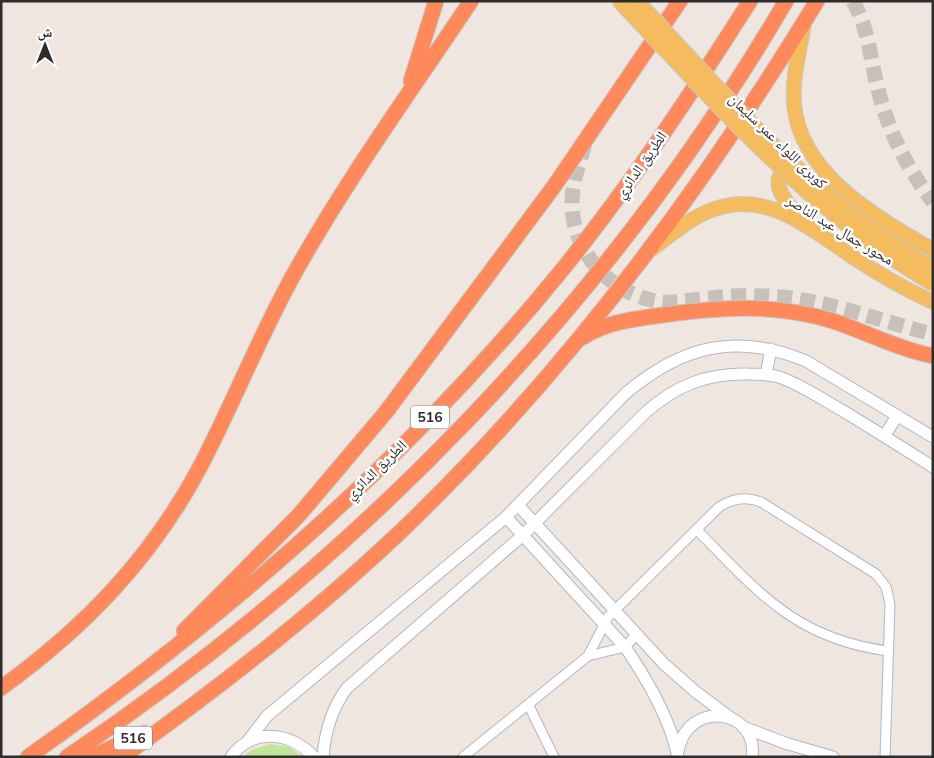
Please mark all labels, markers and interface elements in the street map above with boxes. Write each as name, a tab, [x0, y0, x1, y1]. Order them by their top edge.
north arrow	[20, 20, 70, 70]
text: ش	[38, 23, 53, 42]
street label: كوبرى اللواء عمر سليمان	[725, 89, 831, 193]
street label: الطريق الدائري	[611, 127, 673, 204]
street label: محور جمال عبد الناصر	[782, 190, 897, 270]
road number: 516	[411, 406, 449, 428]
street label: الطريق الدائري	[341, 436, 412, 506]
road number: 516	[114, 726, 152, 750]

